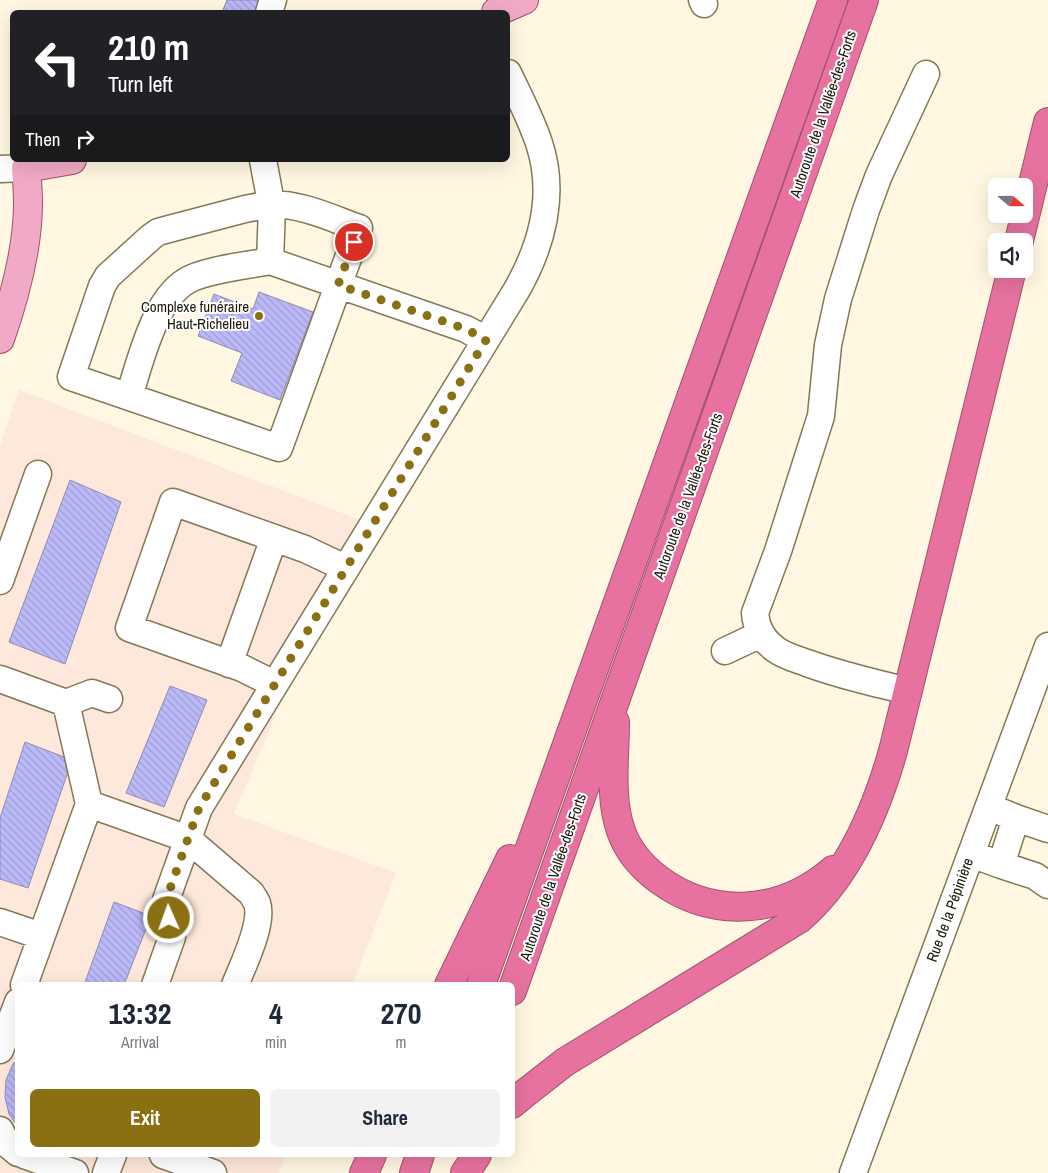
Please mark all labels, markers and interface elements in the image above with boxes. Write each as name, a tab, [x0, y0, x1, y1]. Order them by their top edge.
text: 210 m	[108, 24, 189, 71]
street label: Autoroute de la Vallée-des-Forts	[784, 27, 861, 201]
icon: left	[25, 30, 90, 95]
text: Turn left	[108, 69, 173, 99]
icon: right	[71, 125, 99, 153]
text: Then	[25, 126, 61, 152]
north arrow	[988, 178, 1032, 222]
map controls	[988, 178, 1033, 278]
pin	[333, 221, 375, 263]
icon: arrive	[340, 228, 368, 256]
button: sound	[988, 233, 1033, 278]
place label: Complexe funéraire Haut-Richelieu	[141, 296, 249, 334]
marker: Complexe funéraire Haut-Richelieu	[253, 310, 265, 322]
street label: Autoroute de la Vallée-des-Forts	[647, 410, 727, 583]
street label: Autoroute de la Vallée-des-Forts	[514, 790, 591, 964]
street label: Rue de la Pépinière	[921, 855, 978, 965]
position arrow	[142, 891, 194, 943]
text: 13:32	[109, 993, 171, 1033]
text: 4	[269, 993, 283, 1033]
text: 270	[380, 993, 421, 1033]
text: Arrival	[121, 1031, 159, 1053]
text: min	[265, 1031, 287, 1053]
text: m	[395, 1031, 406, 1053]
button: Exit	[30, 1089, 260, 1147]
button: Share	[270, 1089, 500, 1147]

